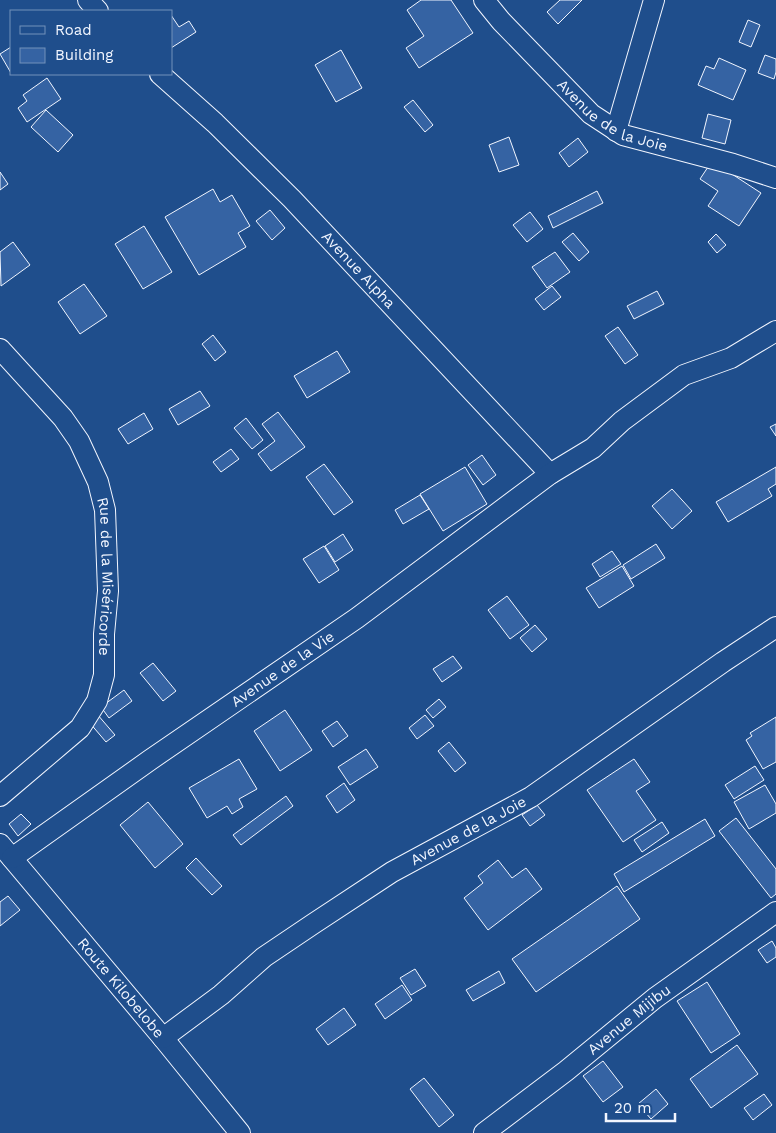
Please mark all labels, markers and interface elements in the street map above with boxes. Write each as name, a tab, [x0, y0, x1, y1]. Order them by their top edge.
legend	[10, 10, 172, 75]
text: Road	[55, 21, 92, 39]
text: Building	[55, 46, 113, 64]
street label: Avenue de la Joie	[553, 75, 670, 155]
street label: Avenue Alpha	[318, 227, 399, 313]
street label: Rue de la Miséricorde	[93, 495, 117, 656]
street label: Avenue de la Vie	[228, 627, 338, 711]
street label: Avenue de la Joie	[407, 792, 529, 869]
street label: Route Kilobelobe	[74, 934, 168, 1042]
street label: Avenue Mijibu	[584, 981, 674, 1059]
scale bar	[606, 1090, 675, 1122]
text: 20 m	[614, 1099, 652, 1117]

